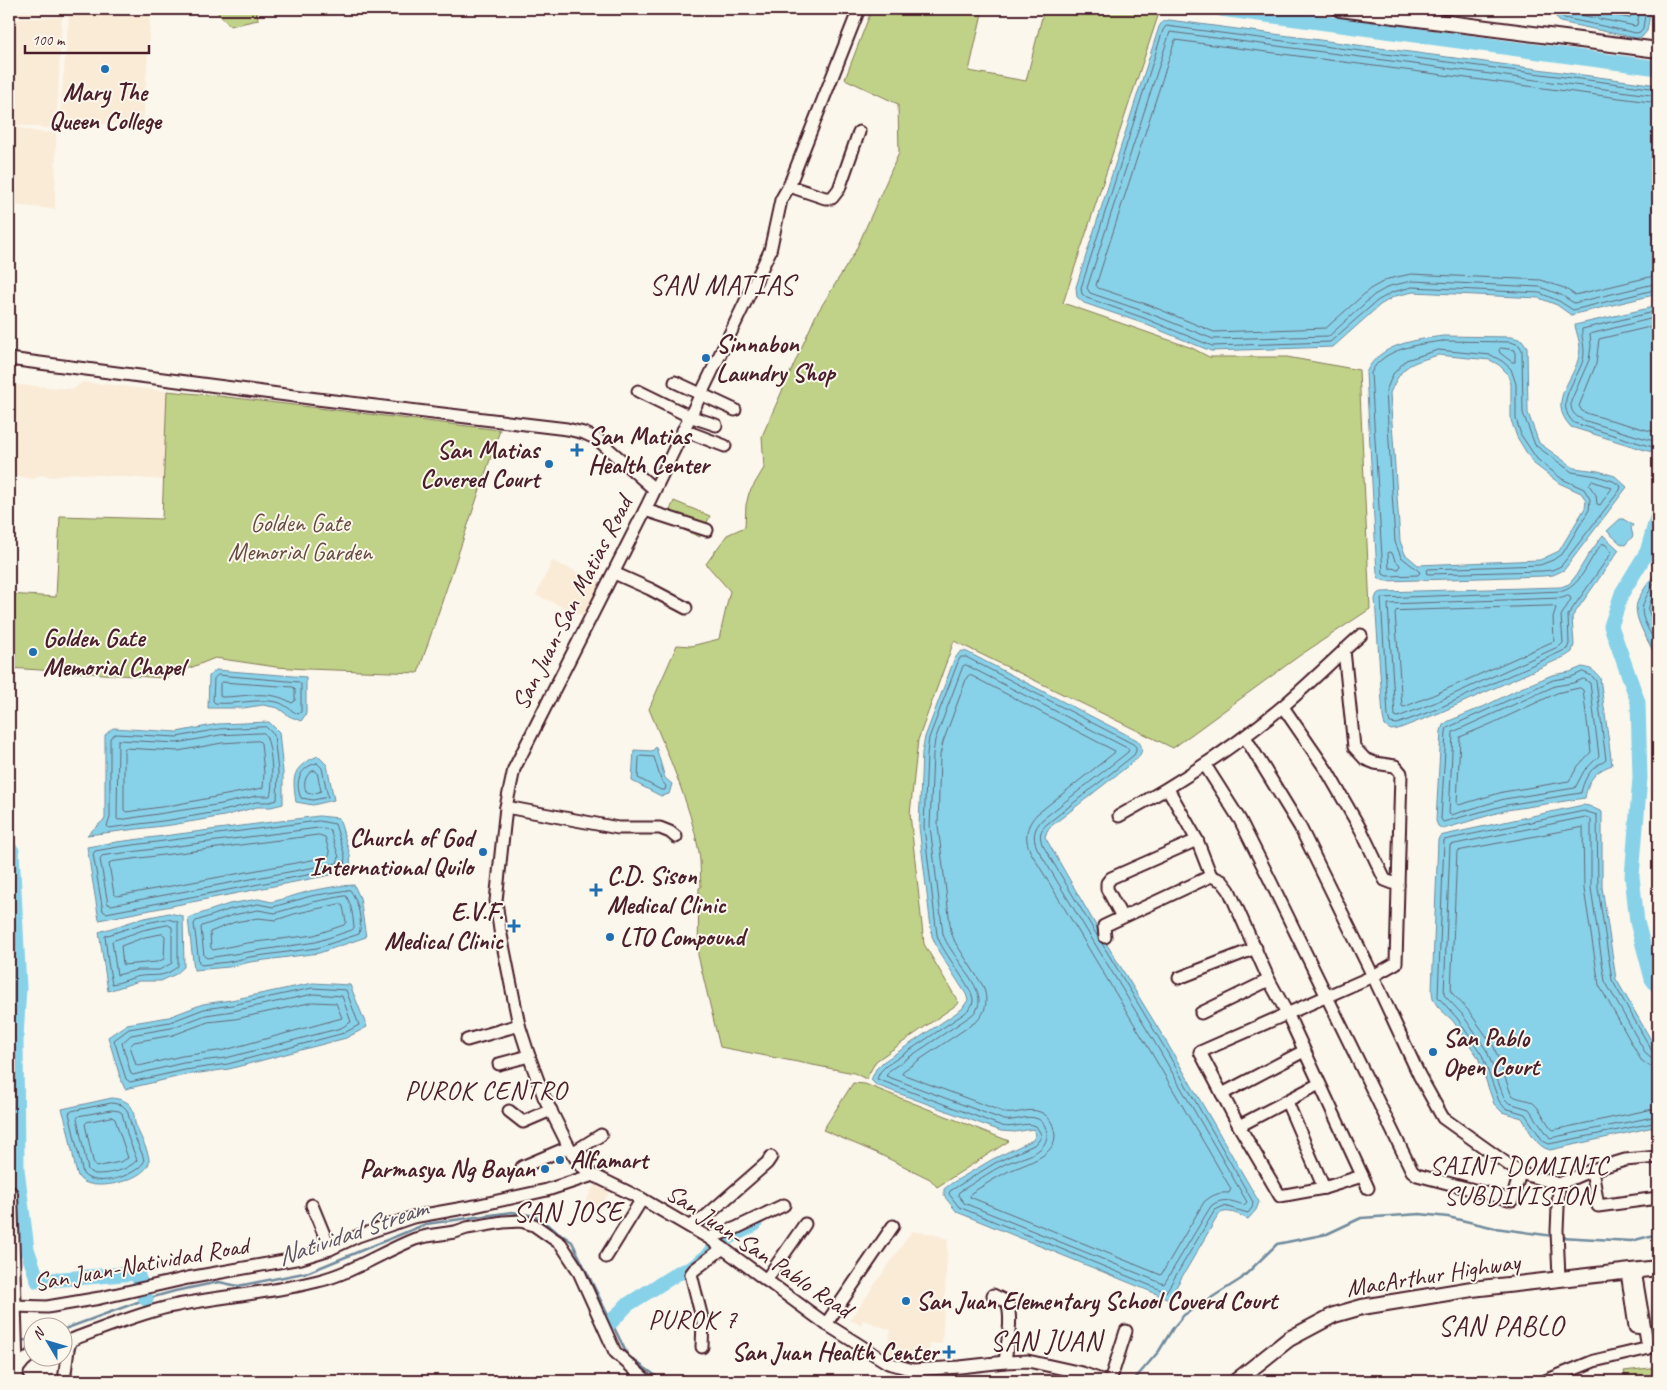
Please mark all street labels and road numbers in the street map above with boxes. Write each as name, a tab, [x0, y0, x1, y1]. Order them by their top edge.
street label: San Juan-San Matias Road	[504, 487, 642, 715]
street label: San Juan-San Pablo Road	[660, 1177, 862, 1328]
street label: San Juan-Natividad Road	[31, 1229, 255, 1299]
street label: MacArthur Highway	[1344, 1245, 1524, 1305]

